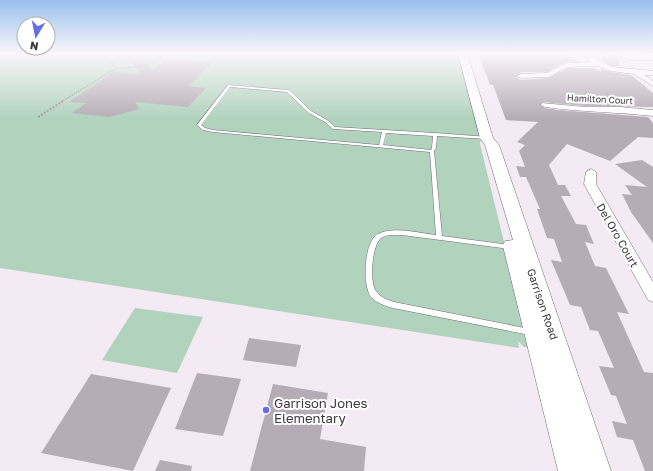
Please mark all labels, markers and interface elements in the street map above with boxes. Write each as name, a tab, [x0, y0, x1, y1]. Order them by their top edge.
north arrow	[16, 16, 56, 56]
text: N	[29, 39, 39, 53]
street label: Hamilton Court	[567, 92, 634, 106]
street label: Del Oro Court	[594, 201, 642, 269]
street label: Garrison Road	[525, 267, 561, 341]
place label: Garrison Jones Elementary	[274, 395, 368, 426]
marker: Garrison Jones Elementary	[261, 405, 271, 415]

